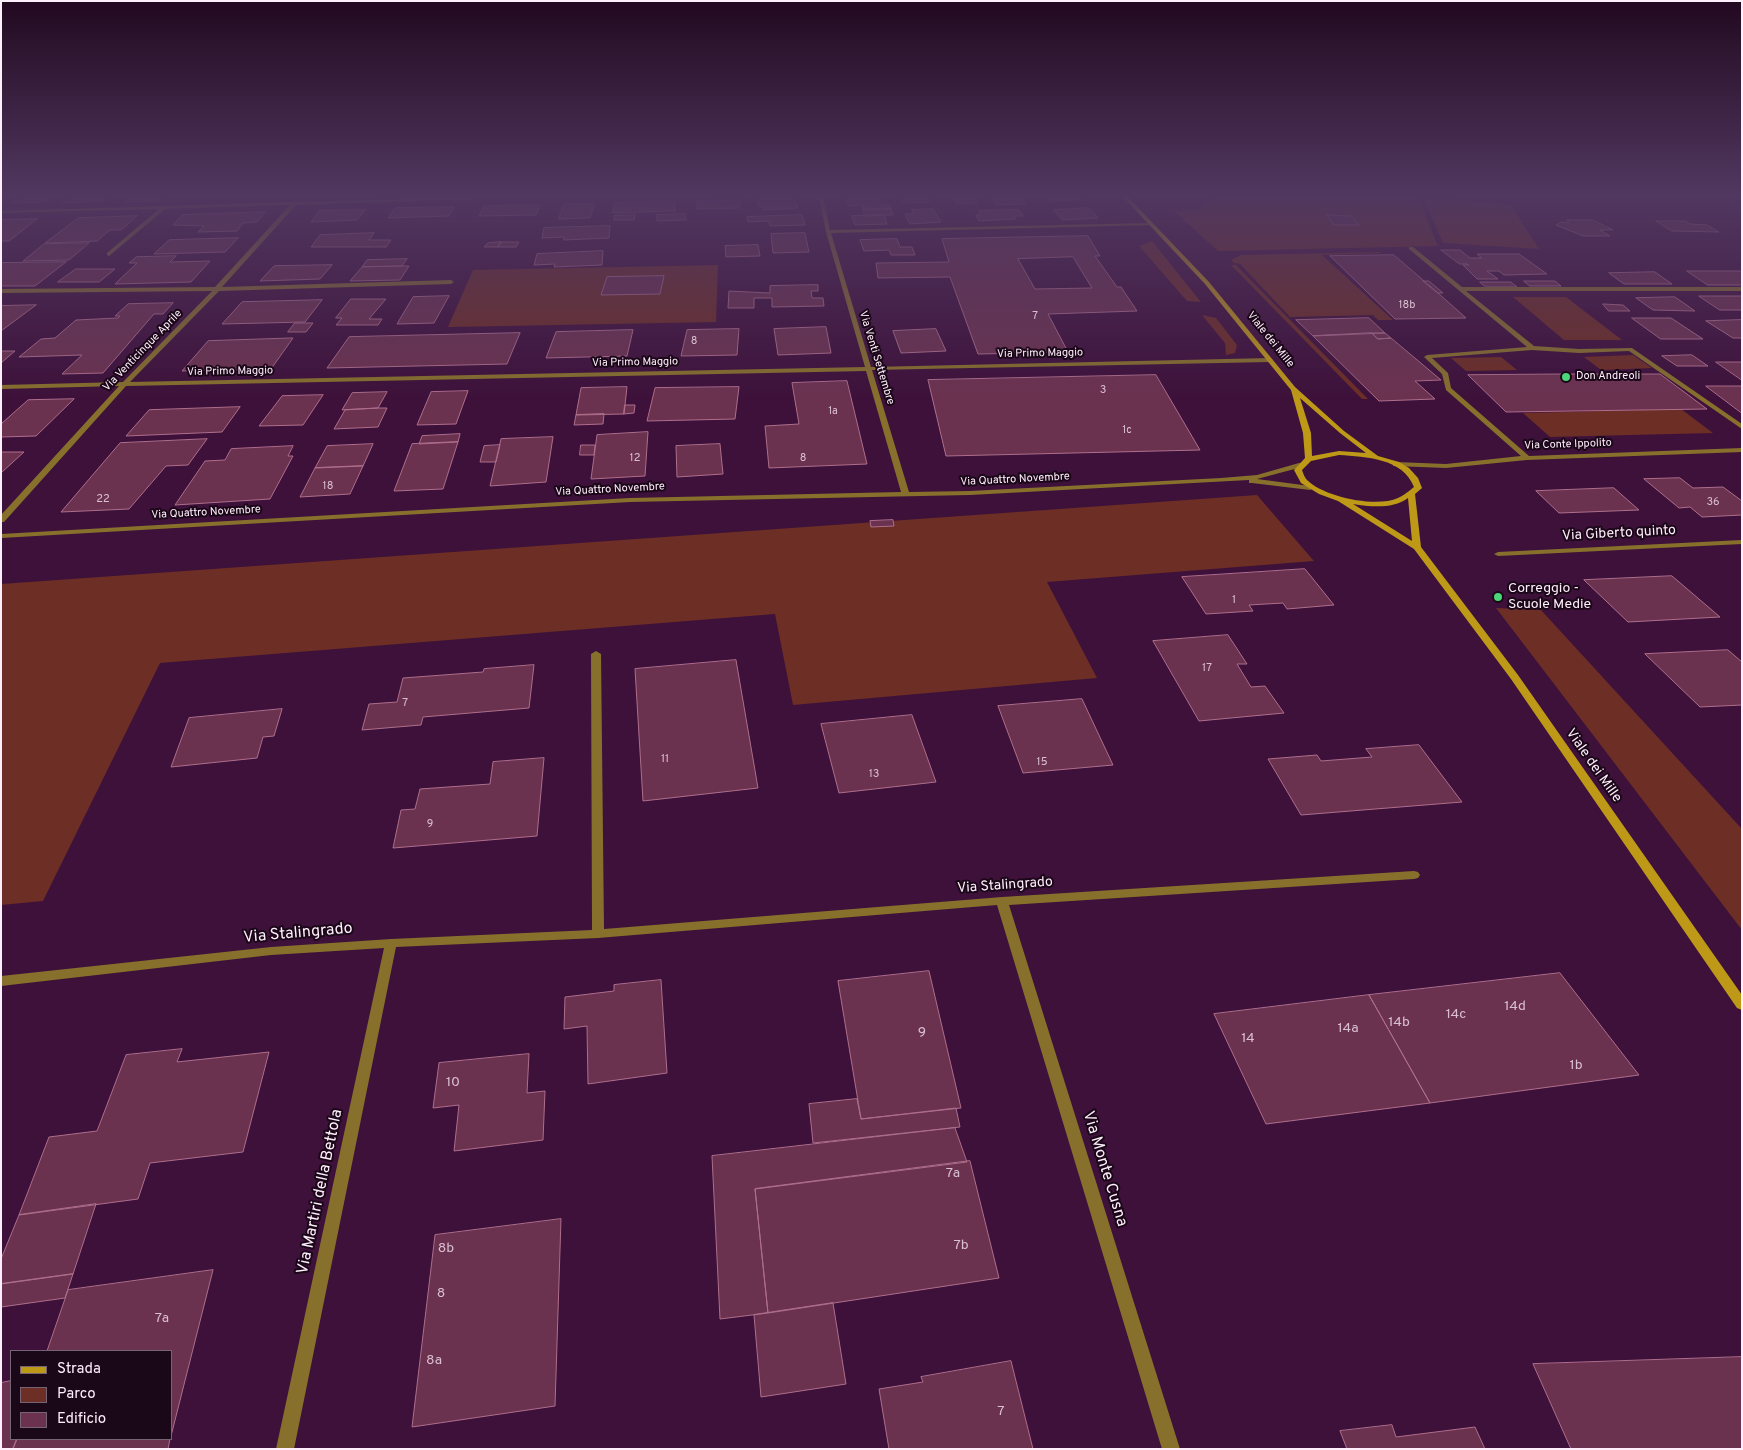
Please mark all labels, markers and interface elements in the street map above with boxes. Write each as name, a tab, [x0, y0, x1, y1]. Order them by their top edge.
house number: 18b	[1398, 299, 1416, 313]
street label: Via Venticinque Aprile	[101, 308, 185, 394]
street label: Via Venti Settembre	[855, 309, 897, 407]
street label: Viale dei Mille	[1243, 309, 1297, 371]
house number: 7	[1032, 310, 1038, 324]
house number: 8	[691, 335, 697, 349]
street label: Via Primo Maggio	[997, 347, 1083, 361]
street label: Via Primo Maggio	[592, 356, 678, 370]
street label: Via Primo Maggio	[187, 365, 273, 379]
place label: Don Andreoli	[1576, 370, 1640, 384]
marker: Don Andreoli	[1560, 371, 1572, 383]
house number: 3	[1100, 384, 1106, 398]
house number: 1a	[828, 405, 838, 419]
house number: 1c	[1122, 424, 1132, 438]
street label: Via Conte Ippolito	[1524, 437, 1612, 453]
house number: 12	[630, 452, 640, 466]
house number: 8	[800, 452, 806, 466]
street label: Via Quattro Novembre	[960, 471, 1070, 489]
house number: 18	[323, 480, 333, 494]
street label: Via Quattro Novembre	[555, 481, 665, 499]
house number: 22	[96, 493, 110, 507]
house number: 36	[1706, 496, 1720, 510]
street label: Via Quattro Novembre	[151, 504, 261, 522]
street label: Via Giberto quinto	[1562, 523, 1676, 545]
place label: Correggio - Scuole Medie	[1508, 581, 1591, 614]
marker: Correggio - Scuole Medie	[1492, 591, 1504, 603]
house number: 1	[1232, 594, 1236, 608]
house number: 17	[1202, 662, 1212, 676]
house number: 7	[402, 697, 408, 711]
street label: Viale dei Mille	[1561, 726, 1625, 806]
house number: 11	[661, 753, 669, 767]
house number: 15	[1037, 756, 1047, 770]
house number: 13	[869, 768, 879, 782]
house number: 9	[427, 818, 433, 832]
street label: Via Stalingrado	[957, 874, 1053, 898]
street label: Via Stalingrado	[243, 920, 353, 948]
house number: 14d	[1504, 999, 1526, 1015]
house number: 14c	[1446, 1007, 1466, 1023]
house number: 14b	[1388, 1015, 1410, 1031]
house number: 14a	[1338, 1021, 1358, 1037]
house number: 9	[918, 1025, 926, 1041]
house number: 14	[1241, 1031, 1255, 1047]
house number: 1b	[1569, 1058, 1583, 1074]
house number: 10	[446, 1075, 460, 1091]
street label: Via Martiri della Bettola	[294, 1108, 348, 1276]
street label: Via Monte Cusna	[1077, 1109, 1131, 1229]
house number: 7a	[946, 1166, 960, 1182]
house number: 7b	[953, 1238, 969, 1254]
house number: 8b	[438, 1241, 454, 1257]
house number: 8	[437, 1286, 445, 1302]
house number: 7a	[155, 1311, 169, 1327]
legend	[10, 1350, 172, 1440]
house number: 8a	[426, 1353, 442, 1369]
text: Strada	[57, 1360, 101, 1379]
text: Parco	[57, 1385, 96, 1404]
house number: 7	[997, 1404, 1005, 1420]
text: Edificio	[57, 1410, 106, 1429]

